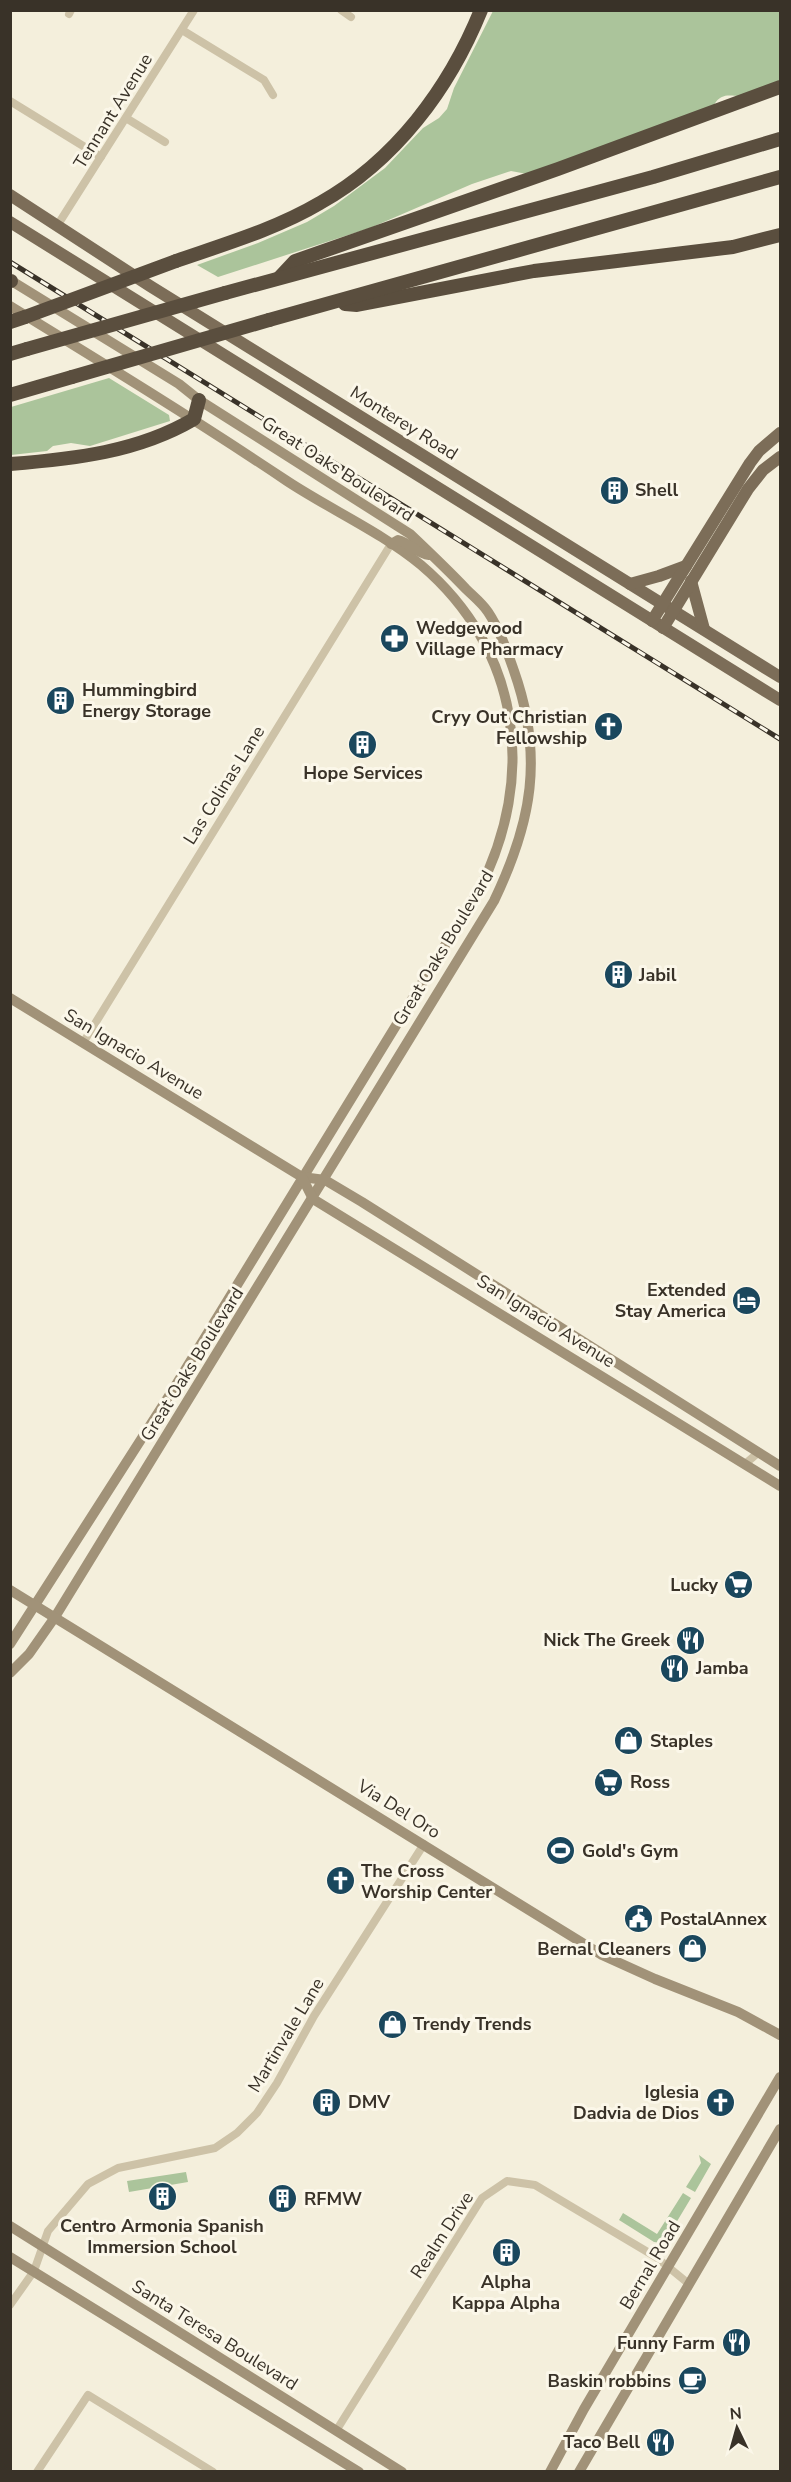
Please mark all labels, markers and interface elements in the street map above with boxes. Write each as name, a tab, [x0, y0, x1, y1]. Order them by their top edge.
street label: Tennant Avenue	[68, 49, 158, 173]
street label: Monterey Road	[346, 380, 462, 466]
street label: Great Oaks Boulevard	[257, 411, 419, 527]
building icon: Shell	[598, 474, 630, 506]
place label: Shell	[635, 478, 678, 502]
place label: Wedgewood Village Pharmacy	[415, 616, 564, 661]
pharmacy icon: Wedgewood Village Pharmacy	[379, 622, 411, 654]
place label: Hummingbird Energy Storage	[82, 678, 211, 723]
building icon: Hummingbird Energy Storage	[45, 684, 77, 716]
place label: Cryy Out Christian Fellowship	[431, 705, 587, 750]
church icon: Cryy Out Christian Fellowship	[592, 711, 624, 743]
street label: Las Colinas Lane	[178, 721, 270, 849]
building icon: Hope Services	[347, 728, 379, 760]
place label: Hope Services	[303, 761, 423, 785]
street label: Great Oaks Boulevard	[387, 866, 499, 1030]
building icon: Jabil	[602, 959, 634, 991]
place label: Jabil	[638, 963, 677, 987]
street label: San Ignacio Avenue	[60, 1003, 208, 1105]
street label: San Ignacio Avenue	[472, 1269, 620, 1373]
place label: Extended Stay America	[615, 1278, 726, 1323]
street label: Great Oaks Boulevard	[135, 1282, 249, 1446]
hotel icon: Extended Stay America	[731, 1284, 763, 1316]
supermarket icon: Lucky	[723, 1569, 755, 1601]
place label: Lucky	[670, 1573, 719, 1597]
restaurant icon: Nick The Greek	[675, 1624, 707, 1656]
place label: Nick The Greek	[543, 1628, 670, 1652]
restaurant icon: Jamba	[659, 1652, 691, 1684]
place label: Jamba	[695, 1656, 749, 1680]
shop icon: Staples	[613, 1725, 645, 1757]
place label: Staples	[650, 1729, 713, 1753]
supermarket icon: Ross	[593, 1766, 625, 1798]
place label: Ross	[630, 1770, 670, 1794]
street label: Via Del Oro	[352, 1773, 445, 1844]
sports icon: Gold's Gym	[545, 1835, 577, 1867]
place label: Gold's Gym	[582, 1839, 679, 1863]
place label: The Cross Worship Center	[361, 1859, 492, 1904]
church icon: The Cross Worship Center	[324, 1865, 356, 1897]
public building icon: PostalAnnex	[623, 1903, 655, 1935]
place label: PostalAnnex	[660, 1907, 767, 1931]
shop icon: Bernal Cleaners	[676, 1933, 708, 1965]
place label: Bernal Cleaners	[537, 1937, 671, 1961]
street label: Martinvale Lane	[242, 1973, 330, 2097]
shop icon: Trendy Trends	[376, 2008, 408, 2040]
place label: Trendy Trends	[413, 2012, 532, 2036]
place label: Iglesia Dadvia de Dios	[573, 2080, 699, 2125]
building icon: DMV	[311, 2086, 343, 2118]
church icon: Iglesia Dadvia de Dios	[704, 2086, 736, 2118]
place label: DMV	[348, 2090, 391, 2114]
building icon: Centro Armonia Spanish Immersion School	[146, 2181, 178, 2213]
building icon: RFMW	[267, 2183, 299, 2215]
place label: RFMW	[304, 2187, 362, 2211]
street label: Realm Drive	[405, 2187, 479, 2283]
place label: Centro Armonia Spanish Immersion School	[60, 2214, 264, 2259]
street label: Bernal Road	[614, 2216, 686, 2314]
building icon: Alpha Kappa Alpha	[490, 2237, 522, 2269]
place label: Alpha Kappa Alpha	[452, 2270, 560, 2315]
street label: Santa Teresa Boulevard	[127, 2274, 303, 2396]
restaurant icon: Funny Farm	[720, 2327, 752, 2359]
place label: Funny Farm	[617, 2331, 715, 2355]
cafe icon: Baskin robbins	[676, 2365, 708, 2397]
place label: Baskin robbins	[548, 2369, 671, 2393]
north arrow	[707, 2398, 767, 2458]
text: N	[729, 2403, 743, 2426]
restaurant icon: Taco Bell	[645, 2426, 677, 2458]
place label: Taco Bell	[563, 2430, 640, 2454]

